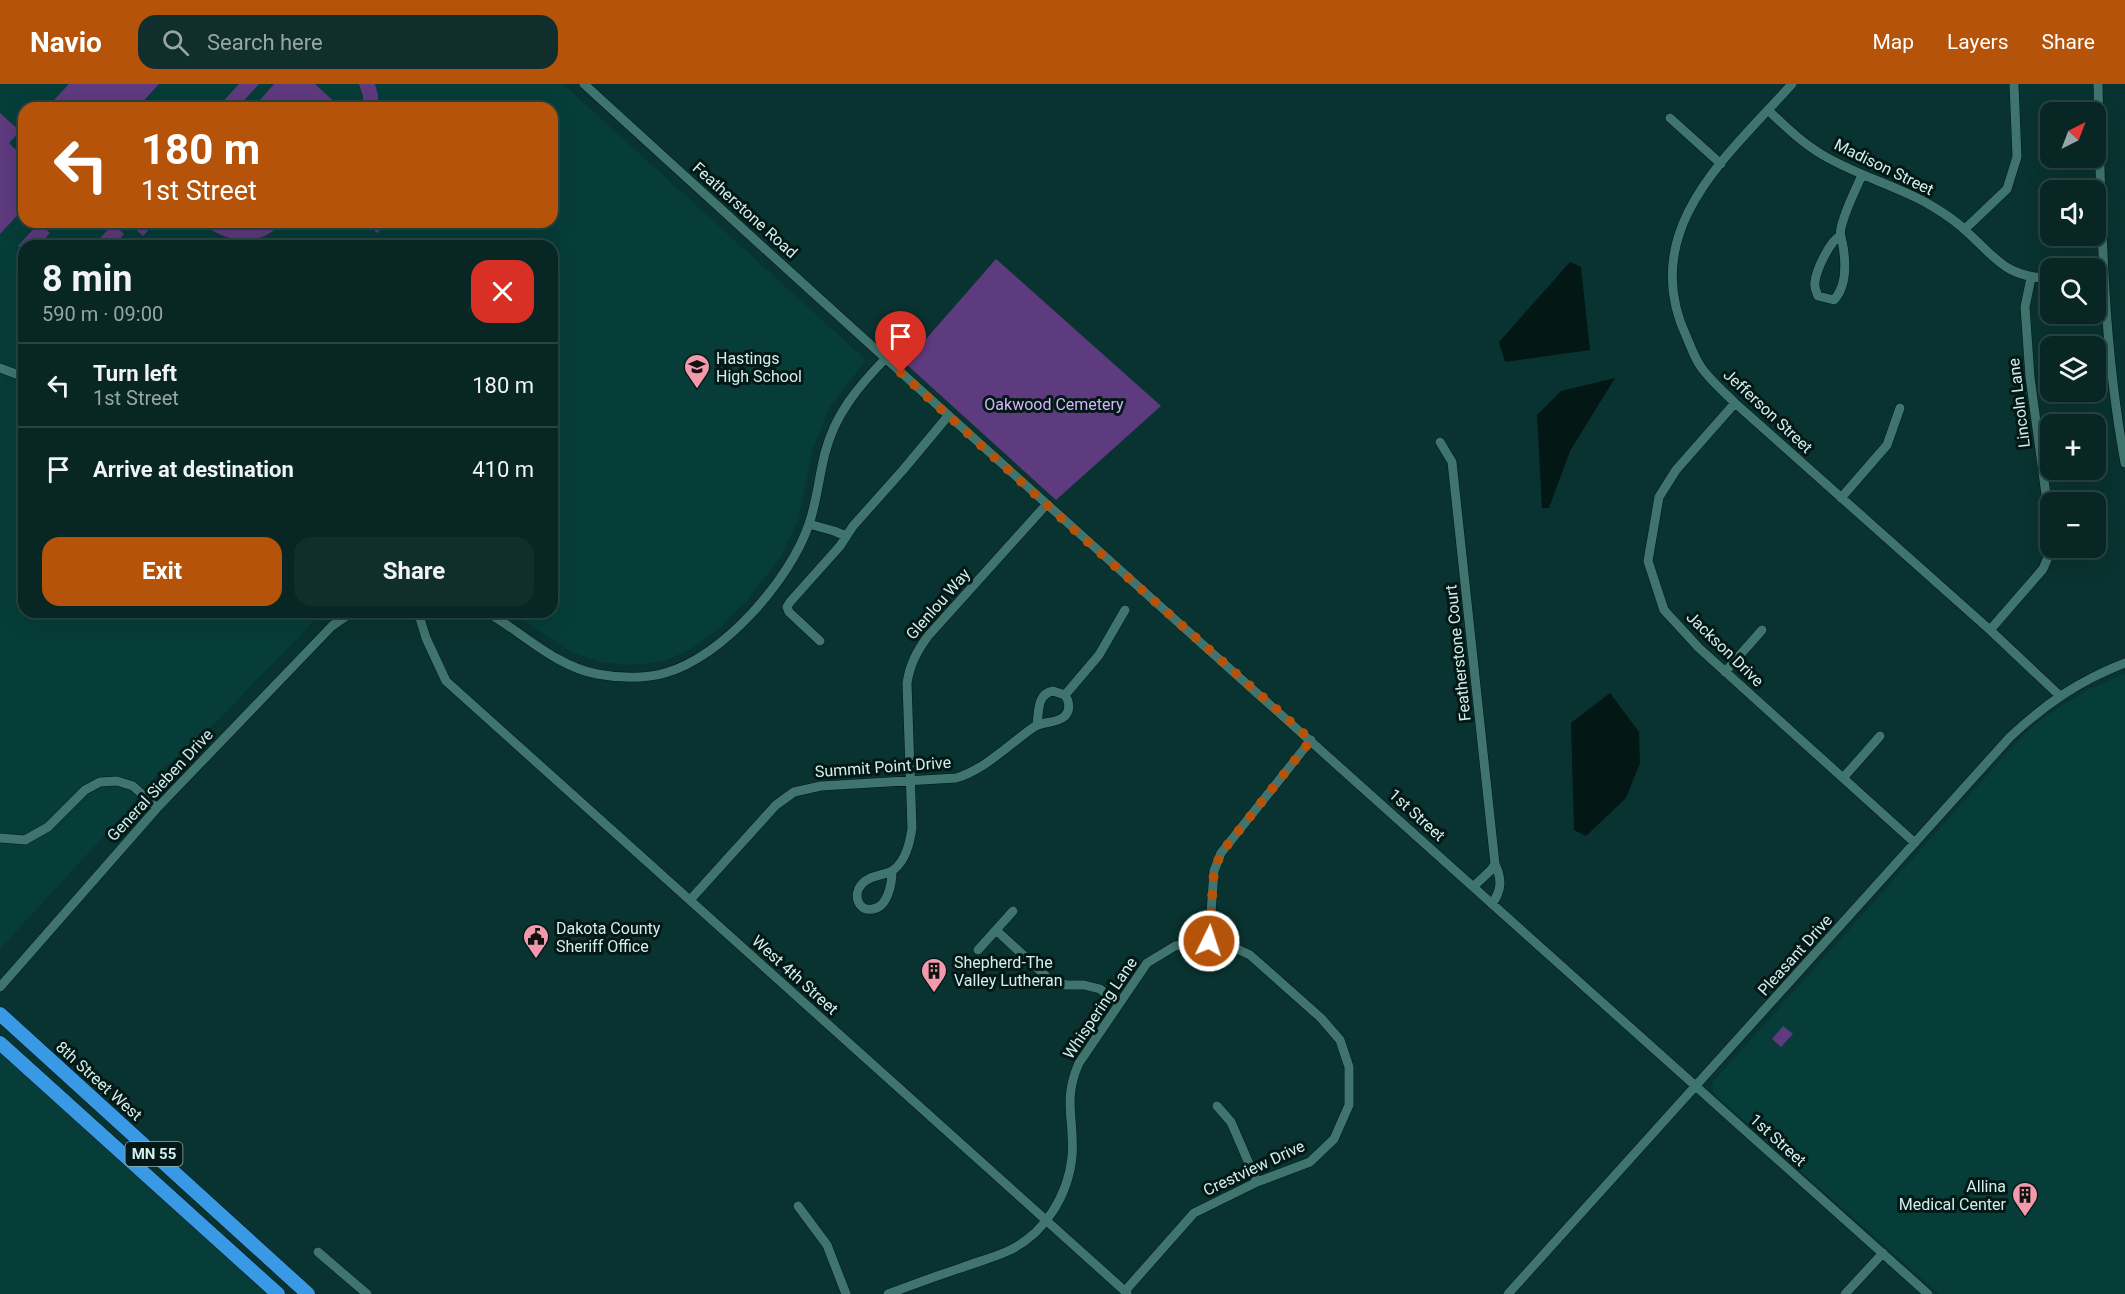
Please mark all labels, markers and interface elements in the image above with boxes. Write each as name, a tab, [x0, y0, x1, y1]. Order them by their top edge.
search box	[138, 15, 558, 69]
text: Navio	[30, 26, 102, 59]
icon: search	[159, 26, 192, 59]
text: Search here	[207, 30, 323, 55]
text: Map	[1872, 30, 1914, 54]
text: Layers	[1947, 30, 2008, 54]
text: Share	[2041, 30, 2095, 54]
north arrow	[2040, 102, 2106, 168]
map controls	[2040, 102, 2106, 558]
text: 180 m	[141, 125, 260, 174]
icon: left	[42, 126, 120, 204]
street label: Madison Street	[1831, 135, 1937, 199]
street label: Featherstone Road	[689, 158, 801, 262]
text: 1st Street	[141, 175, 257, 207]
button: sound	[2040, 180, 2106, 246]
text: 8 min	[42, 258, 133, 300]
button: search	[2040, 258, 2106, 324]
button: close	[471, 260, 534, 323]
text: 590 m · 09:00	[42, 302, 163, 326]
pin	[875, 311, 926, 373]
icon: arrive	[884, 320, 917, 353]
button: layers	[2040, 336, 2106, 402]
place label: Hastings High School	[716, 349, 802, 386]
school or university icon: Hastings High School	[682, 352, 712, 390]
street label: Lincoln Lane	[2004, 357, 2034, 449]
text: Turn left	[93, 361, 177, 386]
street label: Jefferson Street	[1720, 365, 1816, 457]
icon: left	[42, 369, 75, 402]
text: 180 m	[472, 373, 534, 398]
text: 1st Street	[93, 386, 179, 410]
park label: Oakwood Cemetery	[984, 395, 1124, 414]
button: +	[2040, 414, 2106, 480]
icon: arrive	[42, 453, 75, 486]
text: Arrive at destination	[93, 457, 294, 482]
text: 410 m	[472, 457, 534, 482]
button: −	[2040, 492, 2106, 558]
button: Exit	[42, 537, 282, 606]
button: Share	[294, 537, 534, 606]
street label: Glenlou Way	[902, 564, 974, 643]
street label: Featherstone Court	[1441, 584, 1475, 722]
street label: Jackson Drive	[1682, 607, 1768, 691]
street label: General Sieben Drive	[103, 725, 217, 845]
street label: Summit Point Drive	[814, 753, 952, 781]
street label: 1st Street	[1385, 785, 1449, 845]
position arrow	[1177, 909, 1241, 973]
street label: Pleasant Drive	[1754, 911, 1836, 999]
place label: Dakota County Sheriff Office	[556, 919, 661, 956]
public building icon: Dakota County Sheriff Office	[521, 922, 551, 960]
street label: West 4th Street	[748, 931, 842, 1019]
place label: Shepherd-The Valley Lutheran	[954, 953, 1063, 990]
street label: Whispering Lane	[1059, 954, 1141, 1062]
building icon: Shepherd-The Valley Lutheran	[919, 956, 949, 994]
street label: 8th Street West	[52, 1037, 146, 1125]
street label: 1st Street	[1746, 1110, 1810, 1170]
street label: Crestview Drive	[1200, 1136, 1308, 1200]
road number: MN 55	[126, 1142, 182, 1166]
place label: Allina Medical Center	[1899, 1177, 2007, 1214]
building icon: Allina Medical Center	[2010, 1180, 2040, 1218]

